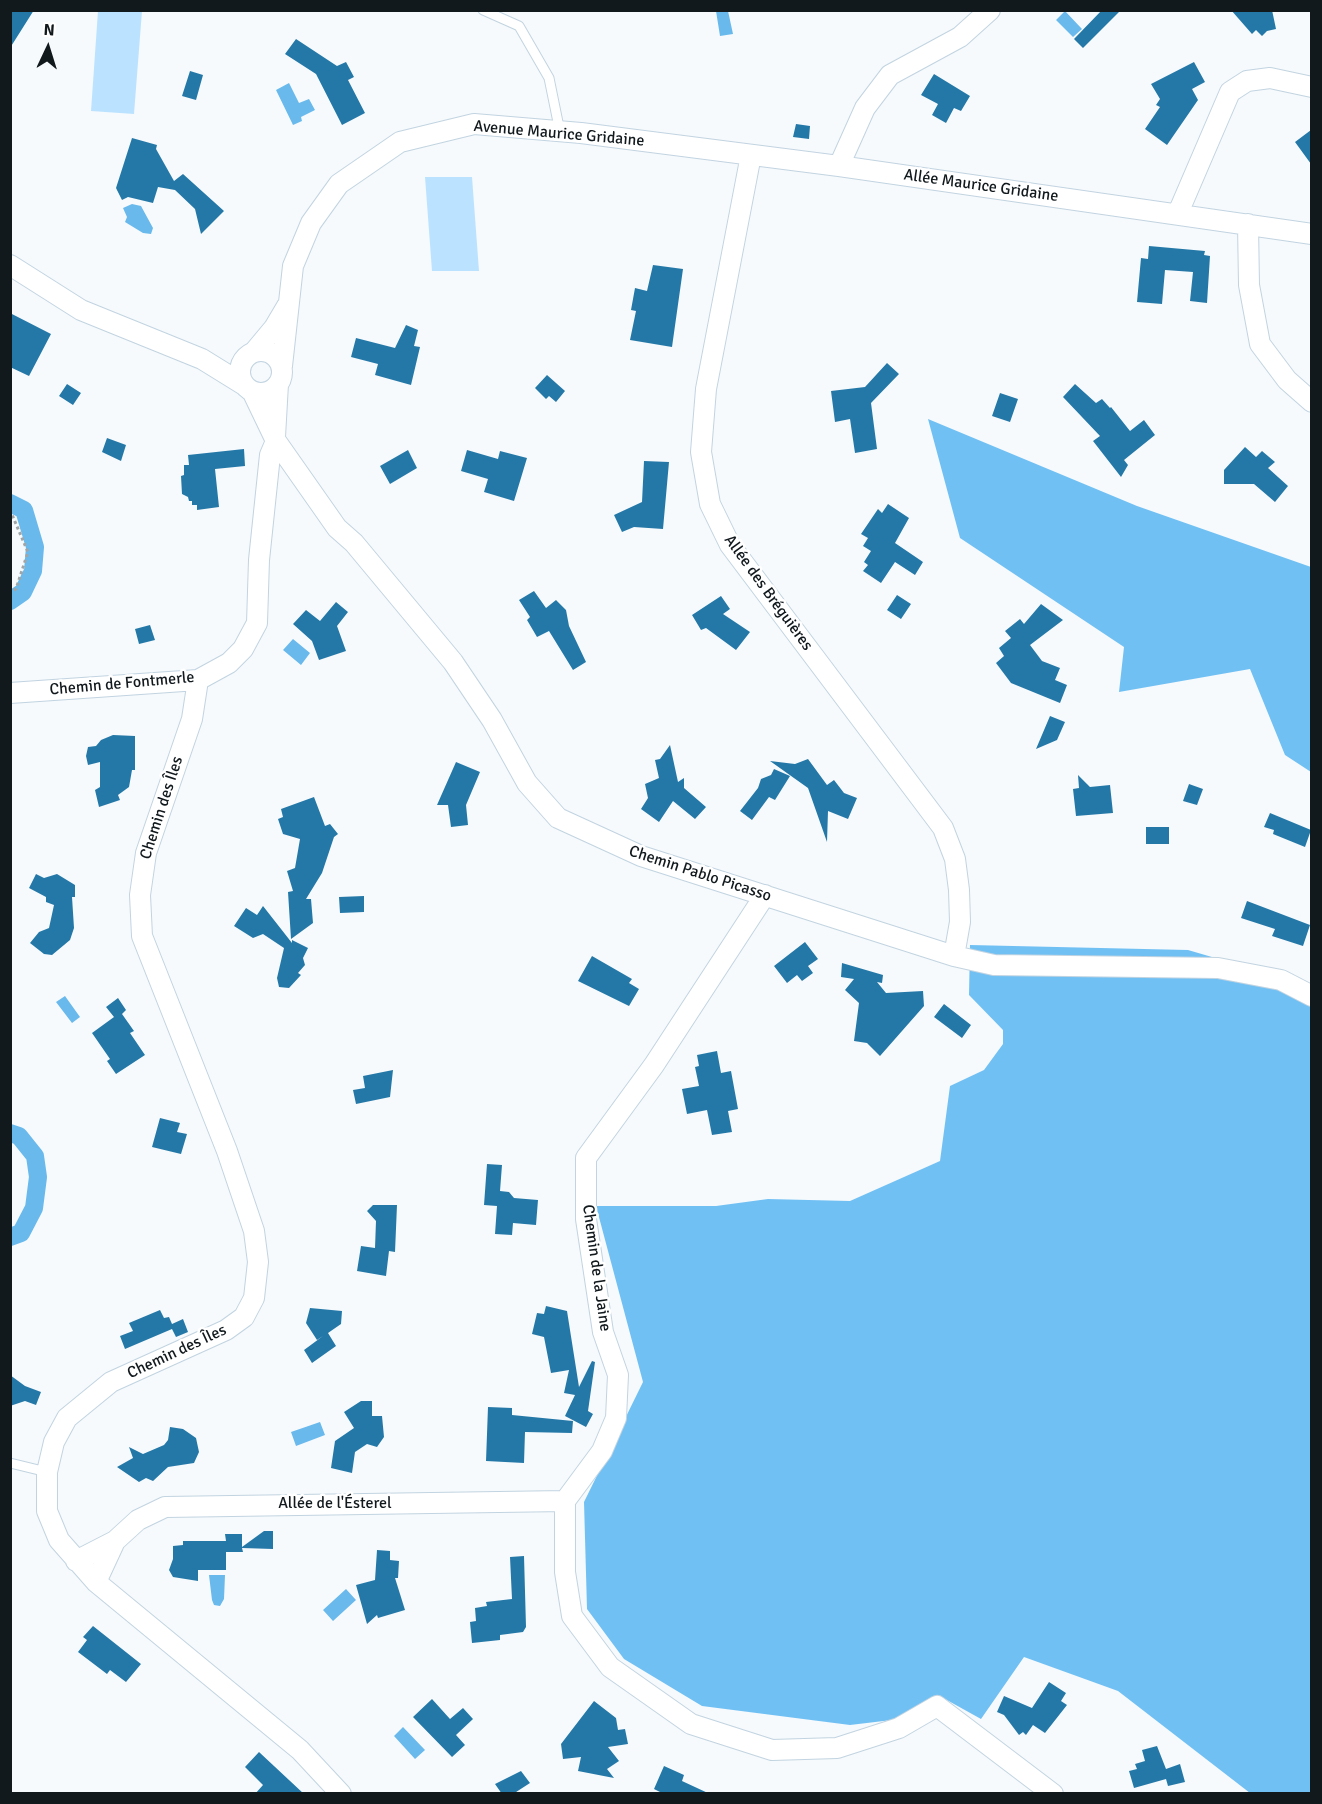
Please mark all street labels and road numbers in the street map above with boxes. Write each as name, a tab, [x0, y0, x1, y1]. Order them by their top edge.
street label: Avenue Maurice Gridaine	[473, 117, 645, 151]
street label: Allée Maurice Gridaine	[902, 166, 1060, 206]
street label: Allée des Bréguières	[720, 531, 816, 655]
street label: Chemin de Fontmerle	[49, 668, 195, 700]
street label: Chemin des Îles	[136, 754, 188, 862]
street label: Chemin Pablo Picasso	[626, 842, 774, 906]
street label: Chemin de la Jaine	[578, 1203, 614, 1333]
street label: Chemin des Îles	[124, 1321, 230, 1383]
street label: Allée de l'Ésterel	[278, 1494, 392, 1514]

